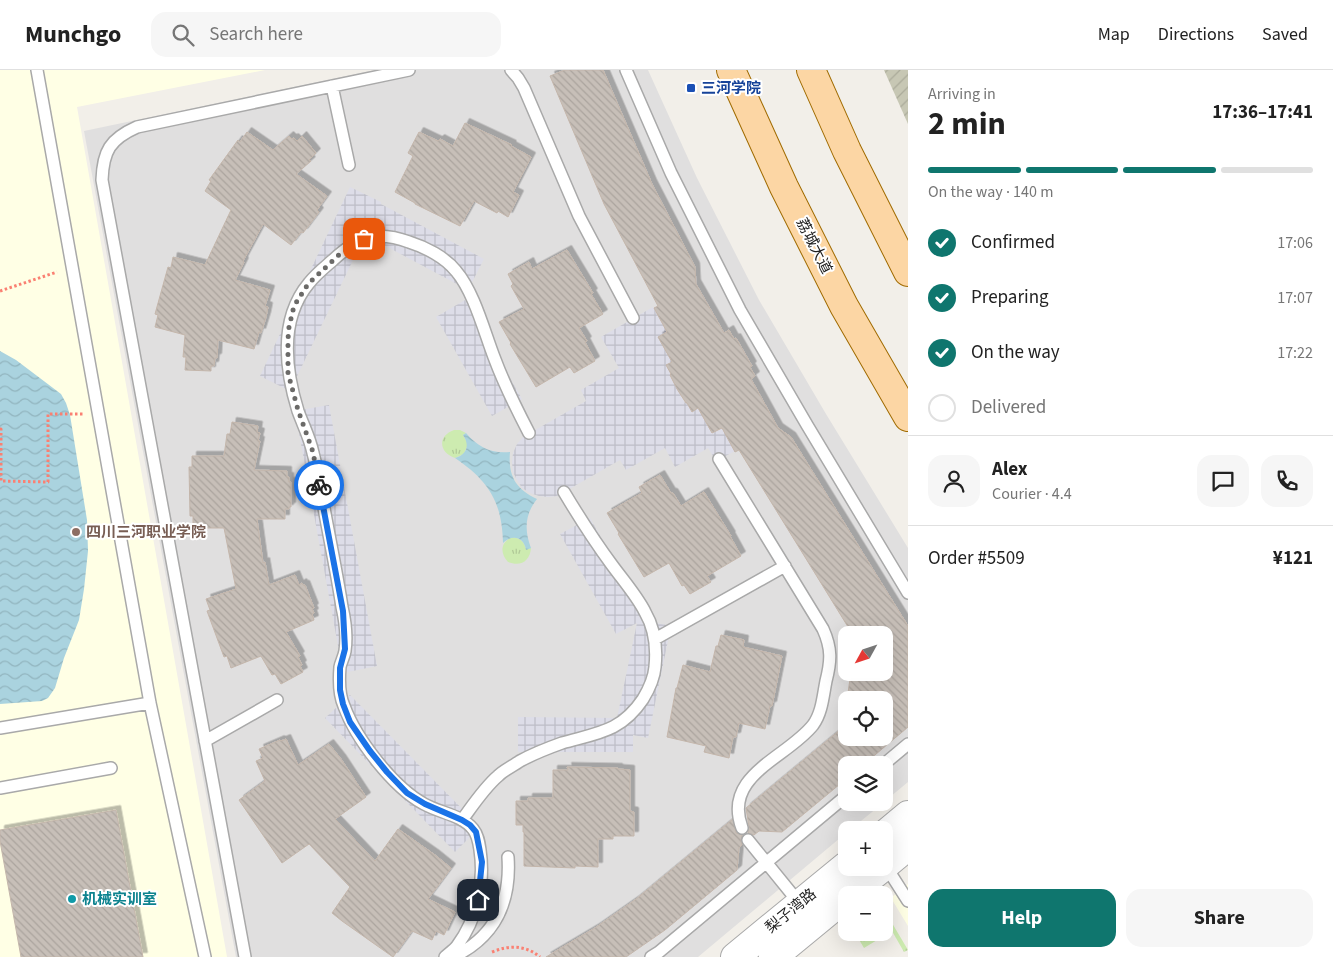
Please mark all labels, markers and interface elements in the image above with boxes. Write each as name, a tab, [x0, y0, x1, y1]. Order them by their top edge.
search box	[151, 12, 501, 57]
text: Munchgo	[25, 17, 121, 52]
icon: search	[169, 21, 197, 49]
text: Search here	[209, 21, 303, 48]
text: Map	[1098, 22, 1130, 47]
text: Directions	[1158, 22, 1234, 47]
text: Saved	[1262, 22, 1308, 47]
place label: 三河学院	[701, 78, 761, 99]
marker: 三河学院	[685, 82, 697, 94]
text: Arriving in	[928, 83, 996, 105]
text: 17:36–17:41	[1212, 99, 1313, 126]
text: 2 min	[928, 101, 1006, 147]
text: On the way · 140 m	[928, 181, 1053, 203]
street label: 荔城大道	[791, 214, 837, 278]
pin	[343, 218, 385, 260]
icon: bag	[350, 225, 378, 253]
icon: check	[928, 229, 956, 257]
text: Confirmed	[971, 229, 1055, 256]
text: 17:06	[1277, 232, 1313, 254]
icon: check	[928, 284, 956, 312]
text: Preparing	[971, 284, 1049, 311]
text: 17:07	[1277, 287, 1313, 309]
icon: check	[928, 339, 956, 367]
text: On the way	[971, 339, 1060, 366]
text: 17:22	[1277, 342, 1313, 364]
text: Delivered	[971, 394, 1046, 421]
button: person	[928, 455, 980, 507]
button: chat	[1197, 455, 1249, 507]
button: phone	[1261, 455, 1313, 507]
text: Alex	[992, 456, 1028, 483]
courier	[294, 460, 344, 510]
icon: bike	[305, 471, 333, 499]
text: Courier · 4.4	[992, 483, 1072, 505]
place label: 四川三河职业学院	[86, 522, 206, 543]
marker: 四川三河职业学院	[70, 526, 82, 538]
text: Order #5509	[928, 545, 1025, 572]
text: ¥121	[1273, 545, 1313, 572]
north arrow	[838, 626, 892, 681]
map controls	[838, 626, 893, 941]
button: locate	[838, 691, 893, 746]
button: layers	[838, 756, 893, 811]
button: +	[838, 821, 893, 876]
pin	[457, 879, 499, 921]
street label: 梨子湾路	[761, 884, 821, 938]
icon: home	[464, 886, 492, 914]
button: −	[838, 886, 893, 941]
place label: 机械实训室	[82, 889, 157, 910]
button: Help	[928, 889, 1116, 947]
button: Share	[1126, 889, 1313, 947]
marker: 机械实训室	[66, 893, 78, 905]

